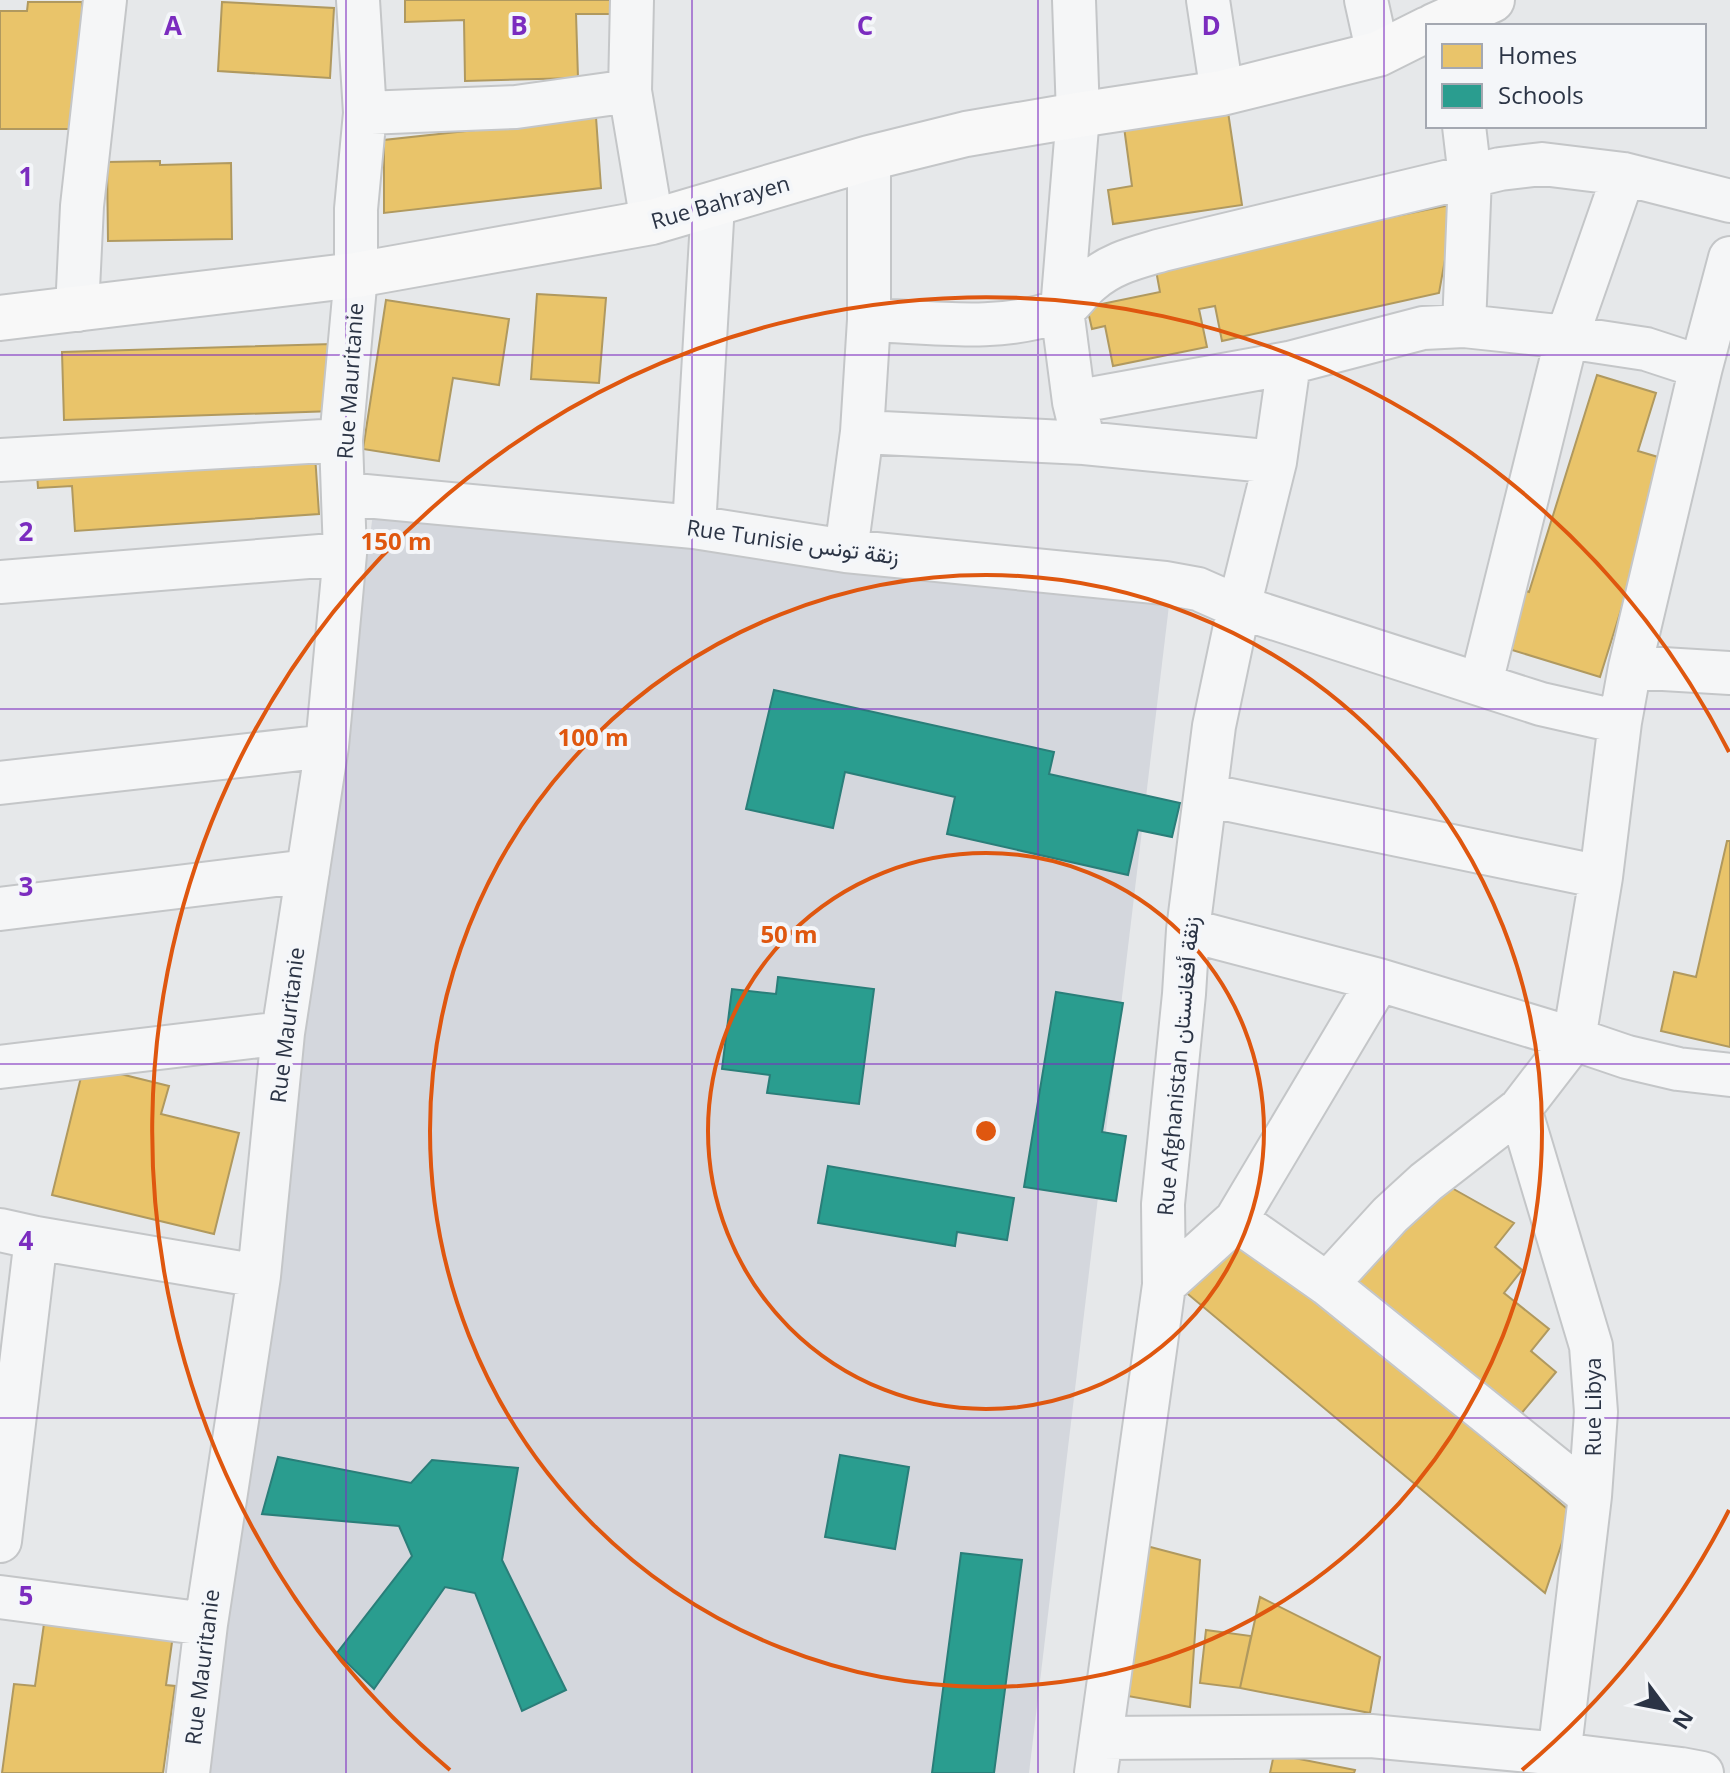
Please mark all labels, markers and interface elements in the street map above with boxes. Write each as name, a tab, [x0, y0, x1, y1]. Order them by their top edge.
text: A	[164, 7, 182, 43]
text: B	[510, 7, 528, 43]
text: C	[857, 7, 873, 43]
text: D	[1201, 7, 1221, 43]
legend	[1426, 24, 1706, 128]
text: Homes	[1498, 38, 1577, 71]
text: Schools	[1498, 78, 1584, 111]
text: 1	[19, 158, 33, 194]
street label: Rue Bahrayen	[647, 167, 793, 235]
street label: Rue Mauritanie	[329, 302, 369, 460]
street label: Rue Tunisie زنقة تونس	[685, 511, 901, 571]
text: 2	[19, 513, 34, 549]
text: 150 m	[361, 524, 431, 557]
text: 100 m	[558, 720, 628, 753]
text: 3	[19, 868, 33, 904]
street label: Rue Afghanistan زنقة أفغانستان	[1149, 915, 1205, 1217]
text: 50 m	[760, 917, 818, 950]
street label: Rue Mauritanie	[262, 945, 310, 1105]
centre of rings	[972, 1117, 1000, 1145]
text: 4	[19, 1222, 34, 1258]
street label: Rue Libya	[1577, 1358, 1607, 1456]
text: 5	[19, 1577, 33, 1613]
street label: Rue Mauritanie	[177, 1587, 225, 1747]
north arrow	[1626, 1669, 1706, 1749]
text: N	[1666, 1705, 1701, 1736]

